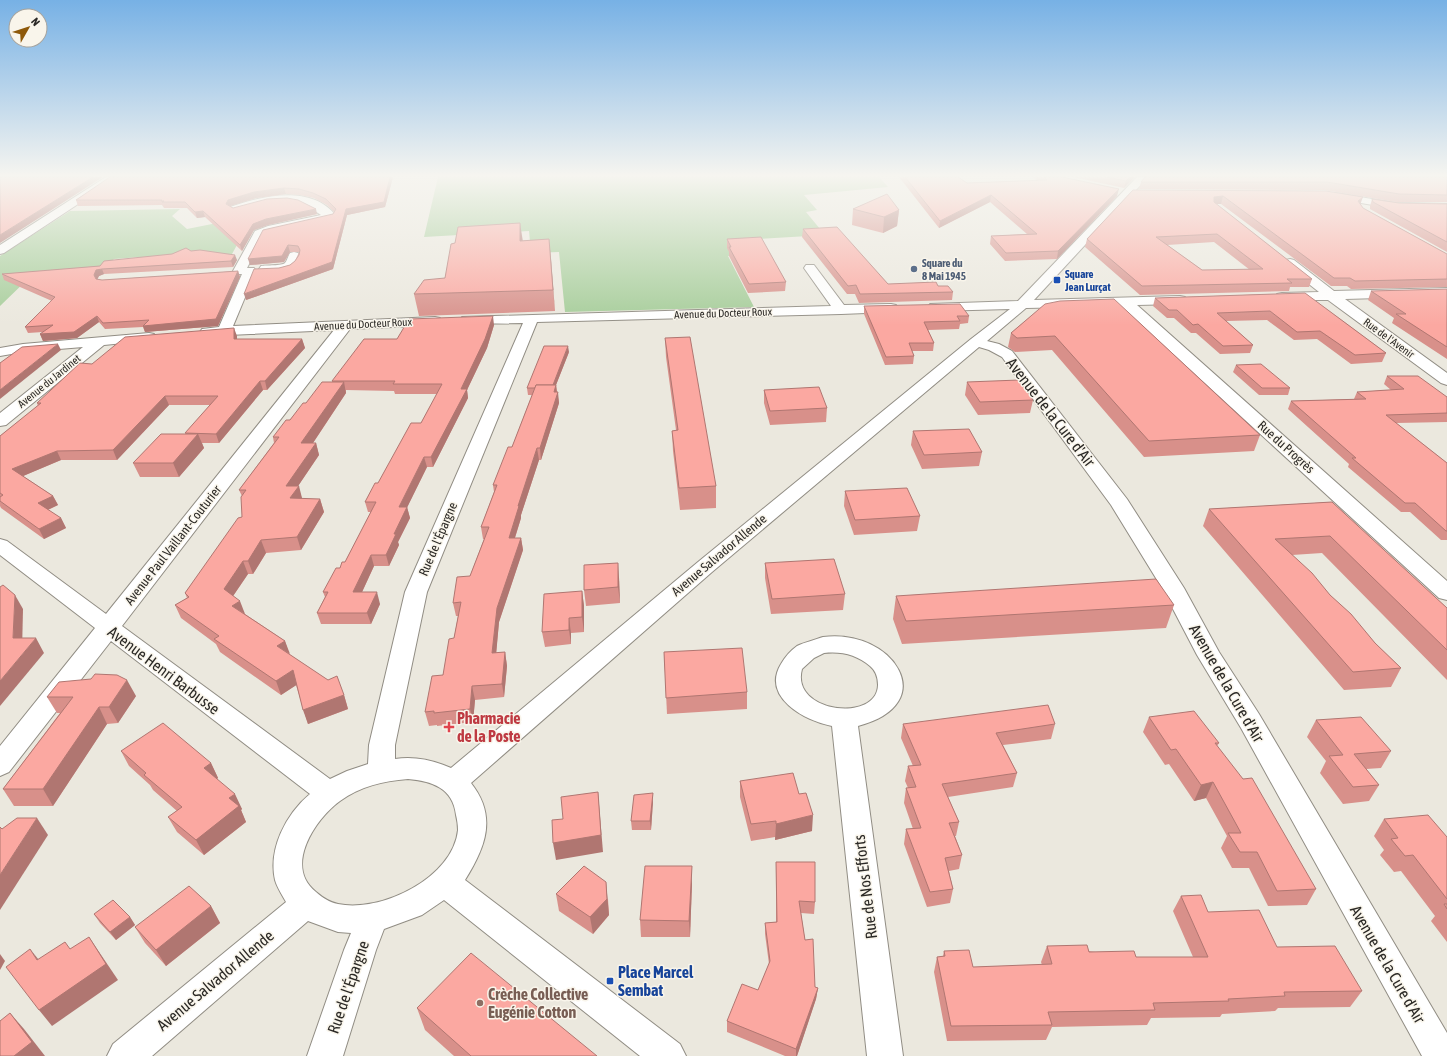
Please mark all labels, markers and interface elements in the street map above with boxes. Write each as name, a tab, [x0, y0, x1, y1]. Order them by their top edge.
north arrow	[8, 8, 48, 48]
text: N	[29, 15, 42, 28]
place label: Square du 8 Mai 1945	[922, 257, 966, 282]
marker: Square du 8 Mai 1945	[909, 264, 919, 274]
place label: Square Jean Lurçat	[1064, 268, 1111, 293]
marker: Square Jean Lurçat	[1052, 275, 1062, 285]
street label: Avenue du Docteur Roux	[674, 305, 773, 321]
street label: Avenue du Docteur Roux	[314, 315, 413, 333]
street label: Rue de l'Avenir	[1361, 316, 1417, 361]
street label: Avenue du Jardinet	[15, 352, 83, 410]
street label: Avenue de la Cure d'Air	[1003, 354, 1099, 470]
street label: Rue du Progrès	[1255, 418, 1318, 477]
street label: Avenue Paul Vaillant-Couturier	[122, 482, 224, 608]
street label: Rue de l'Épargne	[416, 500, 460, 578]
street label: Avenue Salvador Allende	[669, 511, 770, 599]
street label: Avenue de la Cure d'Air	[1186, 621, 1268, 745]
street label: Avenue Henri Barbusse	[105, 622, 223, 718]
place label: Pharmacie de la Poste	[457, 709, 521, 745]
marker: Pharmacie de la Poste	[444, 722, 454, 732]
street label: Rue de Nos Efforts	[850, 834, 880, 940]
street label: Avenue de la Cure d'Air	[1347, 902, 1429, 1026]
street label: Avenue Salvador Allende	[153, 926, 277, 1034]
street label: Rue de l'Épargne	[324, 938, 373, 1036]
place label: Place Marcel Sembat	[618, 963, 694, 999]
marker: Place Marcel Sembat	[605, 976, 615, 986]
place label: Crèche Collective Eugénie Cotton	[488, 985, 588, 1021]
marker: Crèche Collective Eugénie Cotton	[475, 998, 485, 1008]

